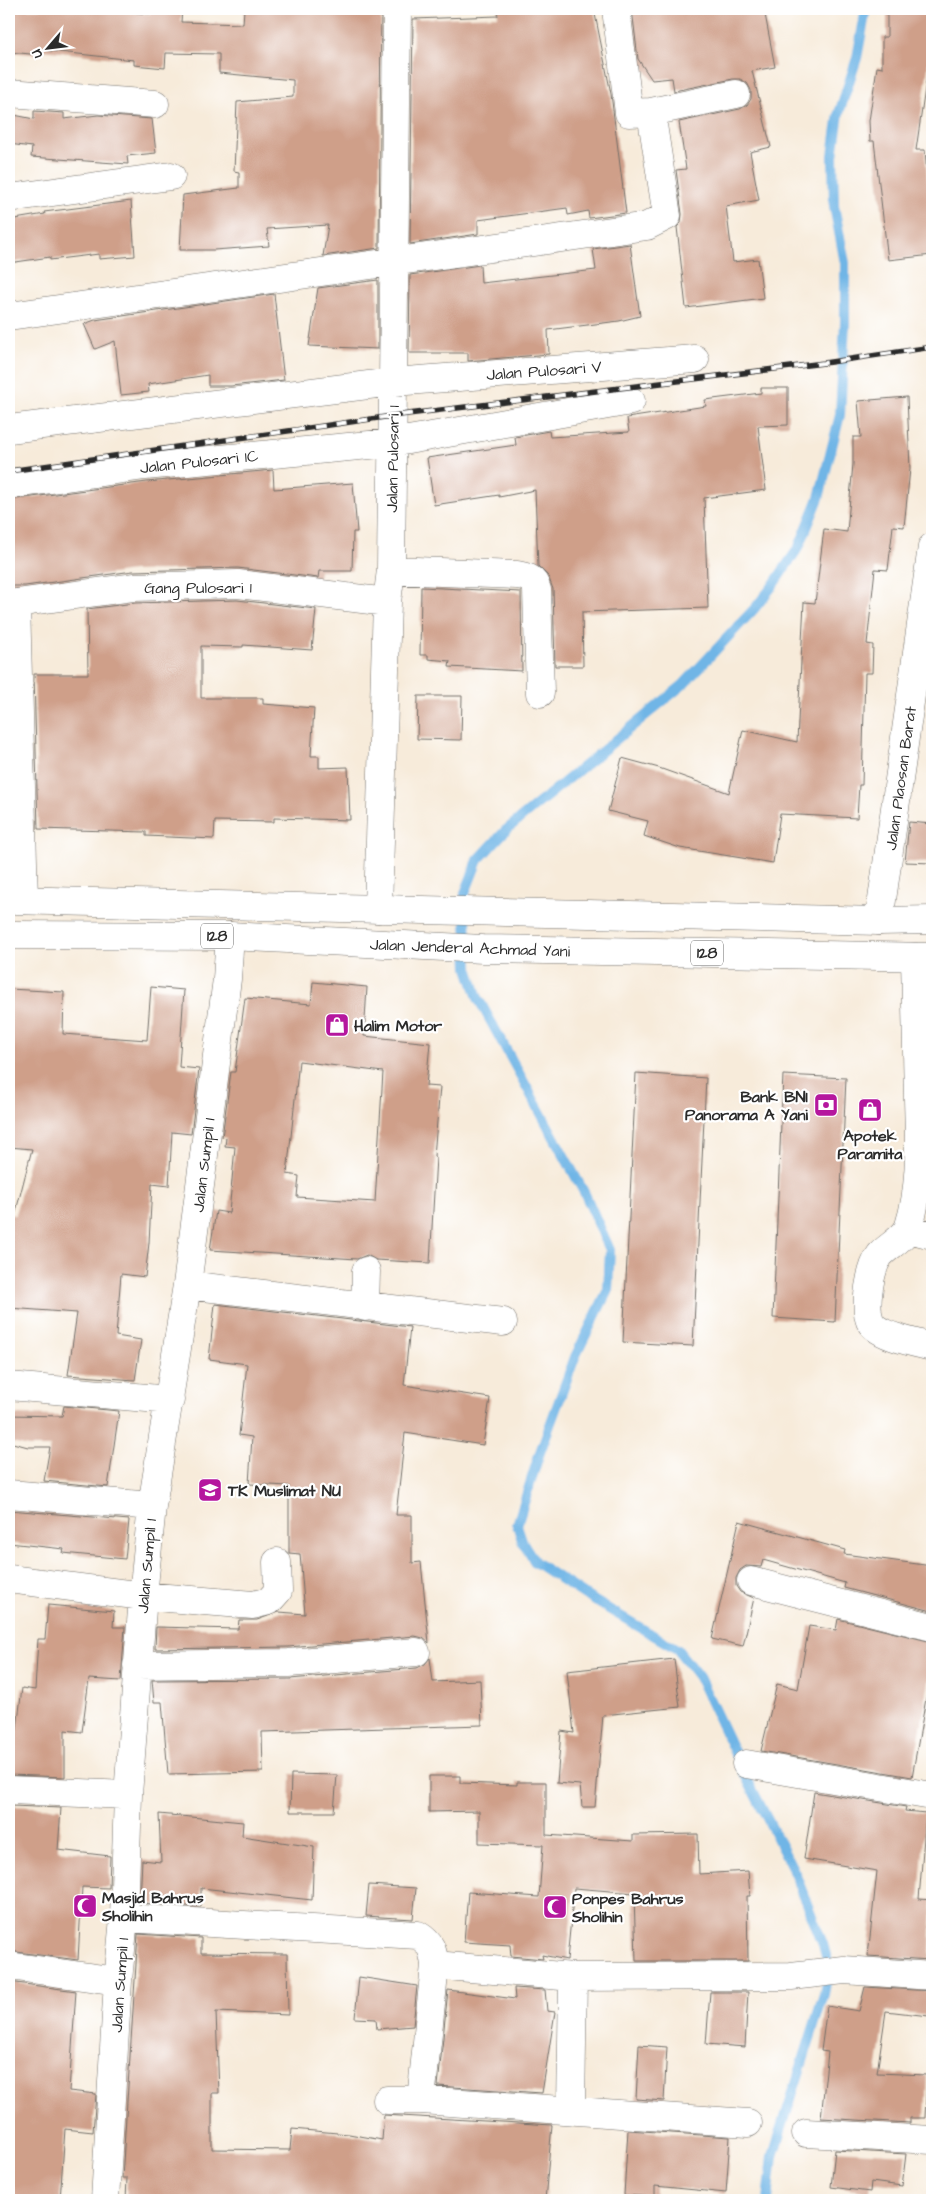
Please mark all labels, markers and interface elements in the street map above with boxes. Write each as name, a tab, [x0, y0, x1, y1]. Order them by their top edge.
north arrow	[22, 22, 72, 72]
text: U	[27, 45, 48, 62]
street label: Jalan Pulosari V	[486, 356, 602, 386]
street label: Jalan Pulosari 1	[381, 405, 405, 513]
street label: Jalan Pulosari 1C	[139, 445, 259, 479]
street label: Gang Pulosari 1	[144, 577, 252, 600]
street label: Jalan Plaosan Barat	[880, 704, 922, 851]
road number: 128	[201, 924, 233, 948]
street label: Jalan Jenderal Achmad Yani	[370, 934, 571, 963]
road number: 128	[691, 940, 723, 966]
shop icon: Halim Motor	[324, 1012, 350, 1038]
place label: Halim Motor	[354, 1015, 442, 1037]
place label: Bank BNI Panorama A Yani	[685, 1086, 809, 1126]
bank icon: Bank BNI Panorama A Yani	[813, 1092, 839, 1118]
shop icon: Apotek Paramita	[857, 1097, 883, 1123]
street label: Jalan Sumpil 1	[187, 1117, 221, 1214]
place label: Apotek Paramita	[838, 1125, 903, 1165]
school or university icon: TK Muslimat NU	[197, 1477, 223, 1503]
place label: TK Muslimat NU	[227, 1480, 341, 1502]
street label: Jalan Sumpil 1	[132, 1518, 162, 1614]
place label: Masjid Bahrus Sholihin	[101, 1887, 204, 1927]
place label: Ponpes Bahrus Sholihin	[571, 1888, 684, 1928]
mosque icon: Masjid Bahrus Sholihin	[72, 1893, 98, 1919]
mosque icon: Ponpes Bahrus Sholihin	[542, 1894, 568, 1920]
street label: Jalan Sumpil 1	[106, 1937, 134, 2033]

